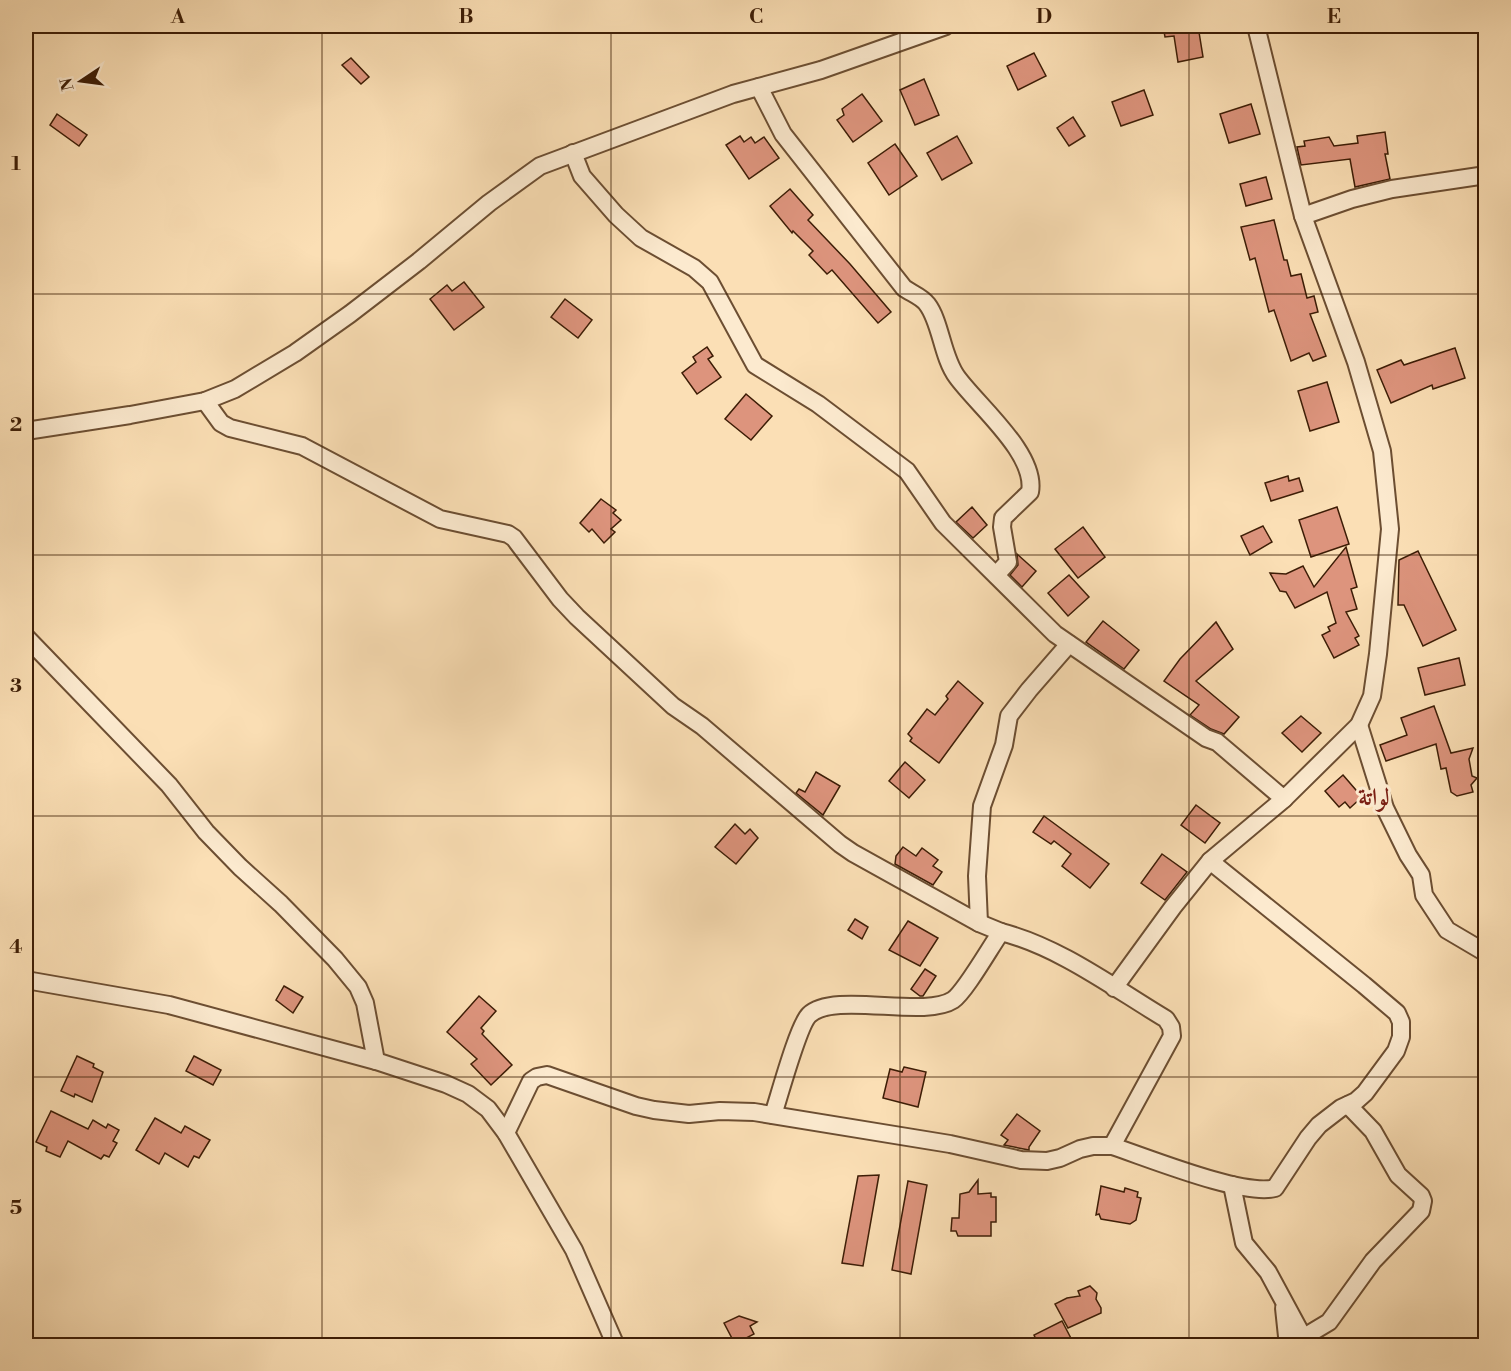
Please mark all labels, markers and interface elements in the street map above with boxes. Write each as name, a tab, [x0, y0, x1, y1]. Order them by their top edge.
text: A	[170, 5, 186, 30]
text: B	[458, 5, 474, 30]
text: C	[749, 5, 763, 30]
text: D	[1036, 5, 1052, 30]
text: E	[1327, 5, 1341, 30]
north arrow	[51, 51, 111, 111]
text: N	[56, 75, 79, 93]
text: 1	[11, 152, 21, 177]
text: 2	[10, 413, 22, 438]
text: 3	[10, 674, 22, 699]
district label: لواتة	[1358, 783, 1390, 813]
text: 4	[9, 935, 23, 960]
text: 5	[10, 1196, 22, 1221]

